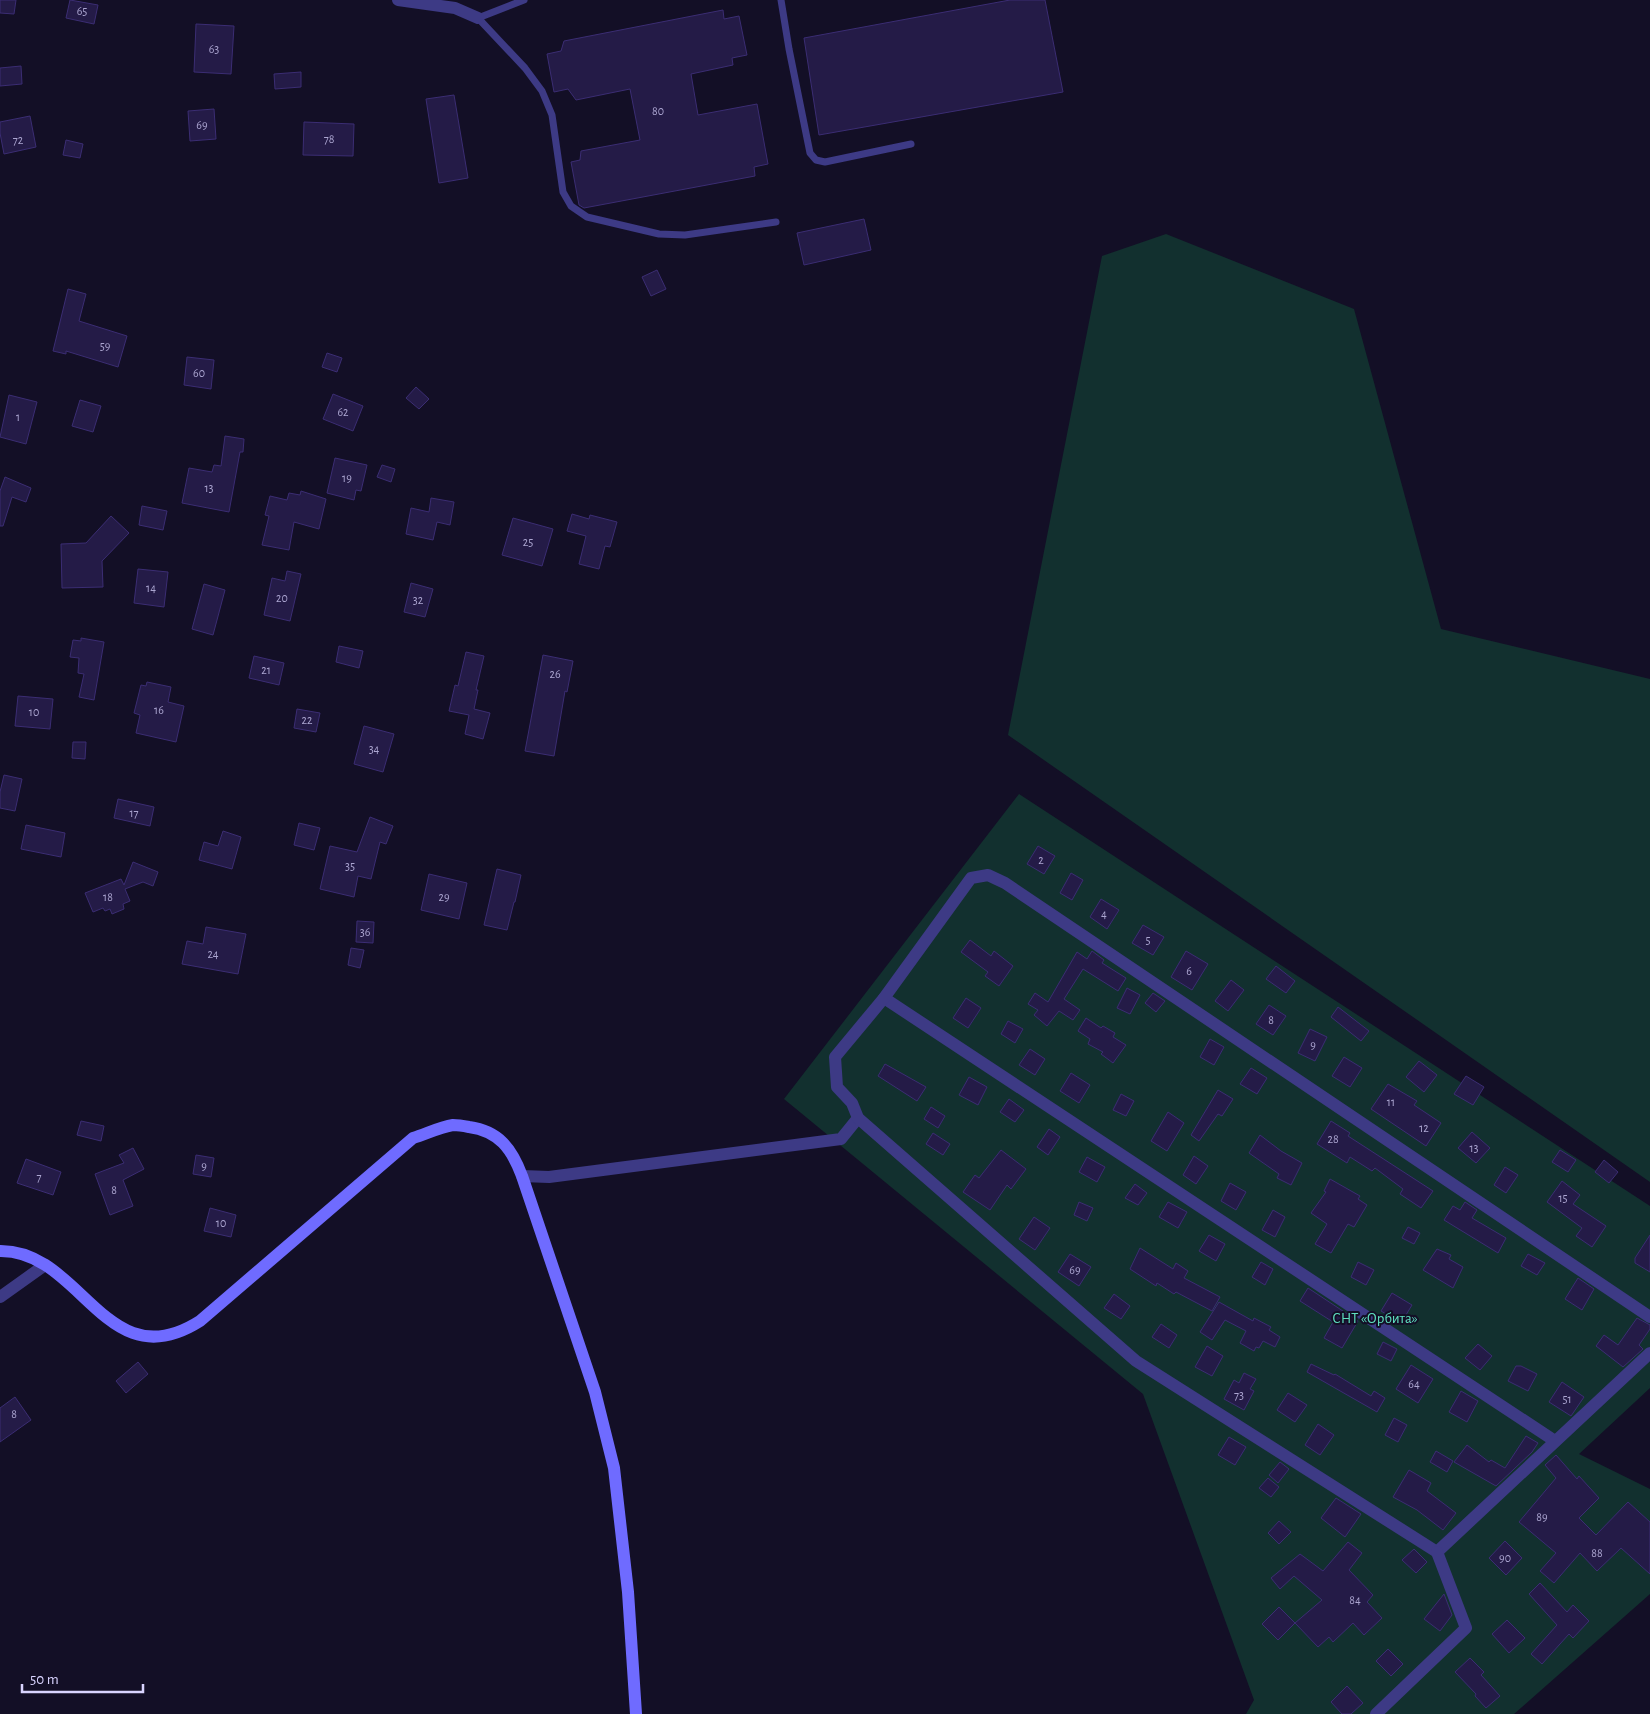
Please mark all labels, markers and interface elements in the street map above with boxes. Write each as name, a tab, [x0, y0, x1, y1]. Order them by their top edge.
house number: 65	[77, 5, 87, 17]
house number: 63	[209, 43, 219, 55]
house number: 80	[652, 105, 664, 117]
house number: 69	[196, 119, 208, 131]
house number: 78	[324, 133, 335, 145]
house number: 72	[13, 134, 24, 146]
house number: 59	[100, 340, 111, 352]
house number: 60	[193, 367, 205, 379]
house number: 62	[337, 406, 349, 418]
house number: 1	[16, 411, 20, 423]
house number: 19	[342, 472, 352, 484]
house number: 13	[204, 482, 214, 494]
house number: 25	[523, 536, 533, 548]
house number: 14	[146, 582, 156, 594]
house number: 20	[276, 592, 288, 604]
house number: 32	[413, 594, 424, 606]
house number: 21	[261, 664, 271, 676]
house number: 26	[549, 668, 561, 680]
house number: 16	[154, 704, 164, 716]
house number: 10	[29, 706, 39, 718]
house number: 22	[302, 714, 313, 726]
house number: 34	[369, 743, 380, 755]
house number: 17	[129, 807, 139, 819]
house number: 2	[1038, 854, 1044, 866]
house number: 35	[345, 860, 355, 872]
house number: 18	[103, 891, 113, 903]
house number: 29	[438, 891, 450, 903]
house number: 4	[1101, 908, 1107, 920]
house number: 36	[360, 926, 371, 938]
house number: 5	[1145, 934, 1151, 946]
house number: 24	[207, 948, 219, 960]
house number: 6	[1186, 965, 1192, 977]
house number: 8	[1268, 1014, 1274, 1026]
house number: 9	[1310, 1039, 1316, 1051]
house number: 11	[1387, 1096, 1395, 1108]
house number: 12	[1419, 1122, 1429, 1134]
house number: 28	[1327, 1133, 1339, 1145]
house number: 13	[1469, 1142, 1479, 1154]
house number: 9	[201, 1160, 207, 1172]
house number: 7	[36, 1171, 42, 1183]
house number: 8	[111, 1184, 117, 1196]
house number: 15	[1558, 1192, 1568, 1204]
house number: 10	[216, 1217, 226, 1229]
house number: 69	[1069, 1264, 1081, 1276]
park label: СНТ «Орбита»	[1332, 1311, 1418, 1326]
house number: 64	[1408, 1378, 1420, 1390]
house number: 73	[1234, 1389, 1244, 1401]
house number: 51	[1562, 1393, 1572, 1405]
house number: 8	[11, 1408, 17, 1420]
house number: 89	[1536, 1511, 1548, 1523]
house number: 88	[1591, 1547, 1603, 1559]
house number: 90	[1499, 1552, 1511, 1564]
house number: 84	[1349, 1594, 1361, 1606]
scale bar	[22, 1662, 144, 1694]
text: 50 m	[30, 1672, 59, 1687]

